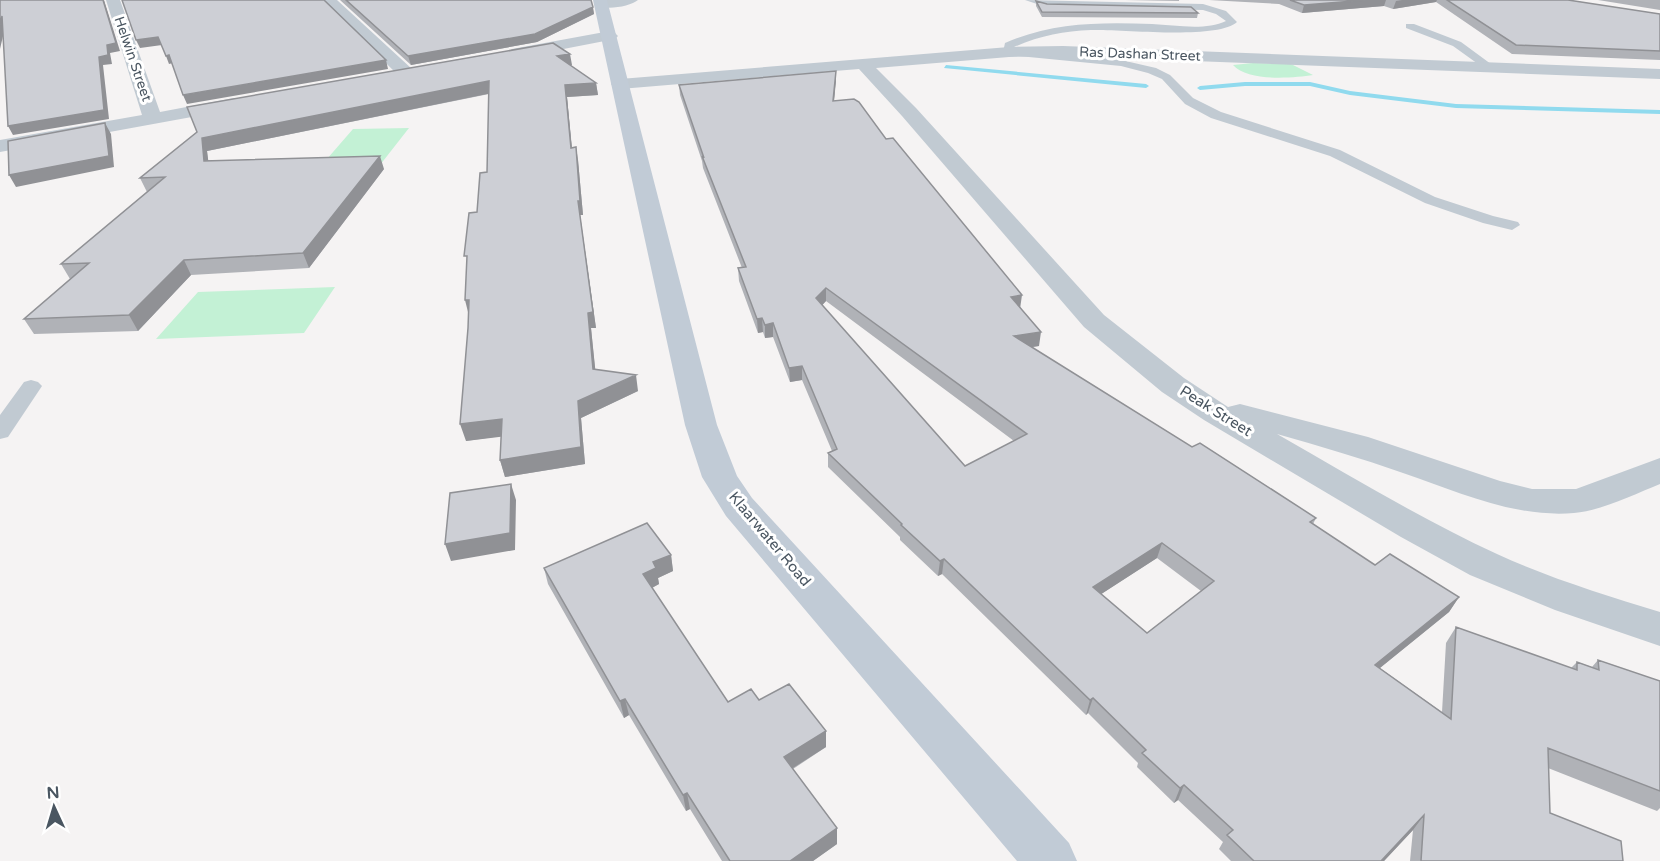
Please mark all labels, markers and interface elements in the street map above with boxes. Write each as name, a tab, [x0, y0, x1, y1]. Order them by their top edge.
street label: Helwin Street	[111, 14, 156, 104]
street label: Ras Dashan Street	[1079, 43, 1202, 65]
street label: Peak Street	[1177, 382, 1256, 440]
street label: Klaarwater Road	[725, 488, 815, 590]
north arrow	[24, 777, 84, 837]
text: N	[46, 783, 60, 803]

